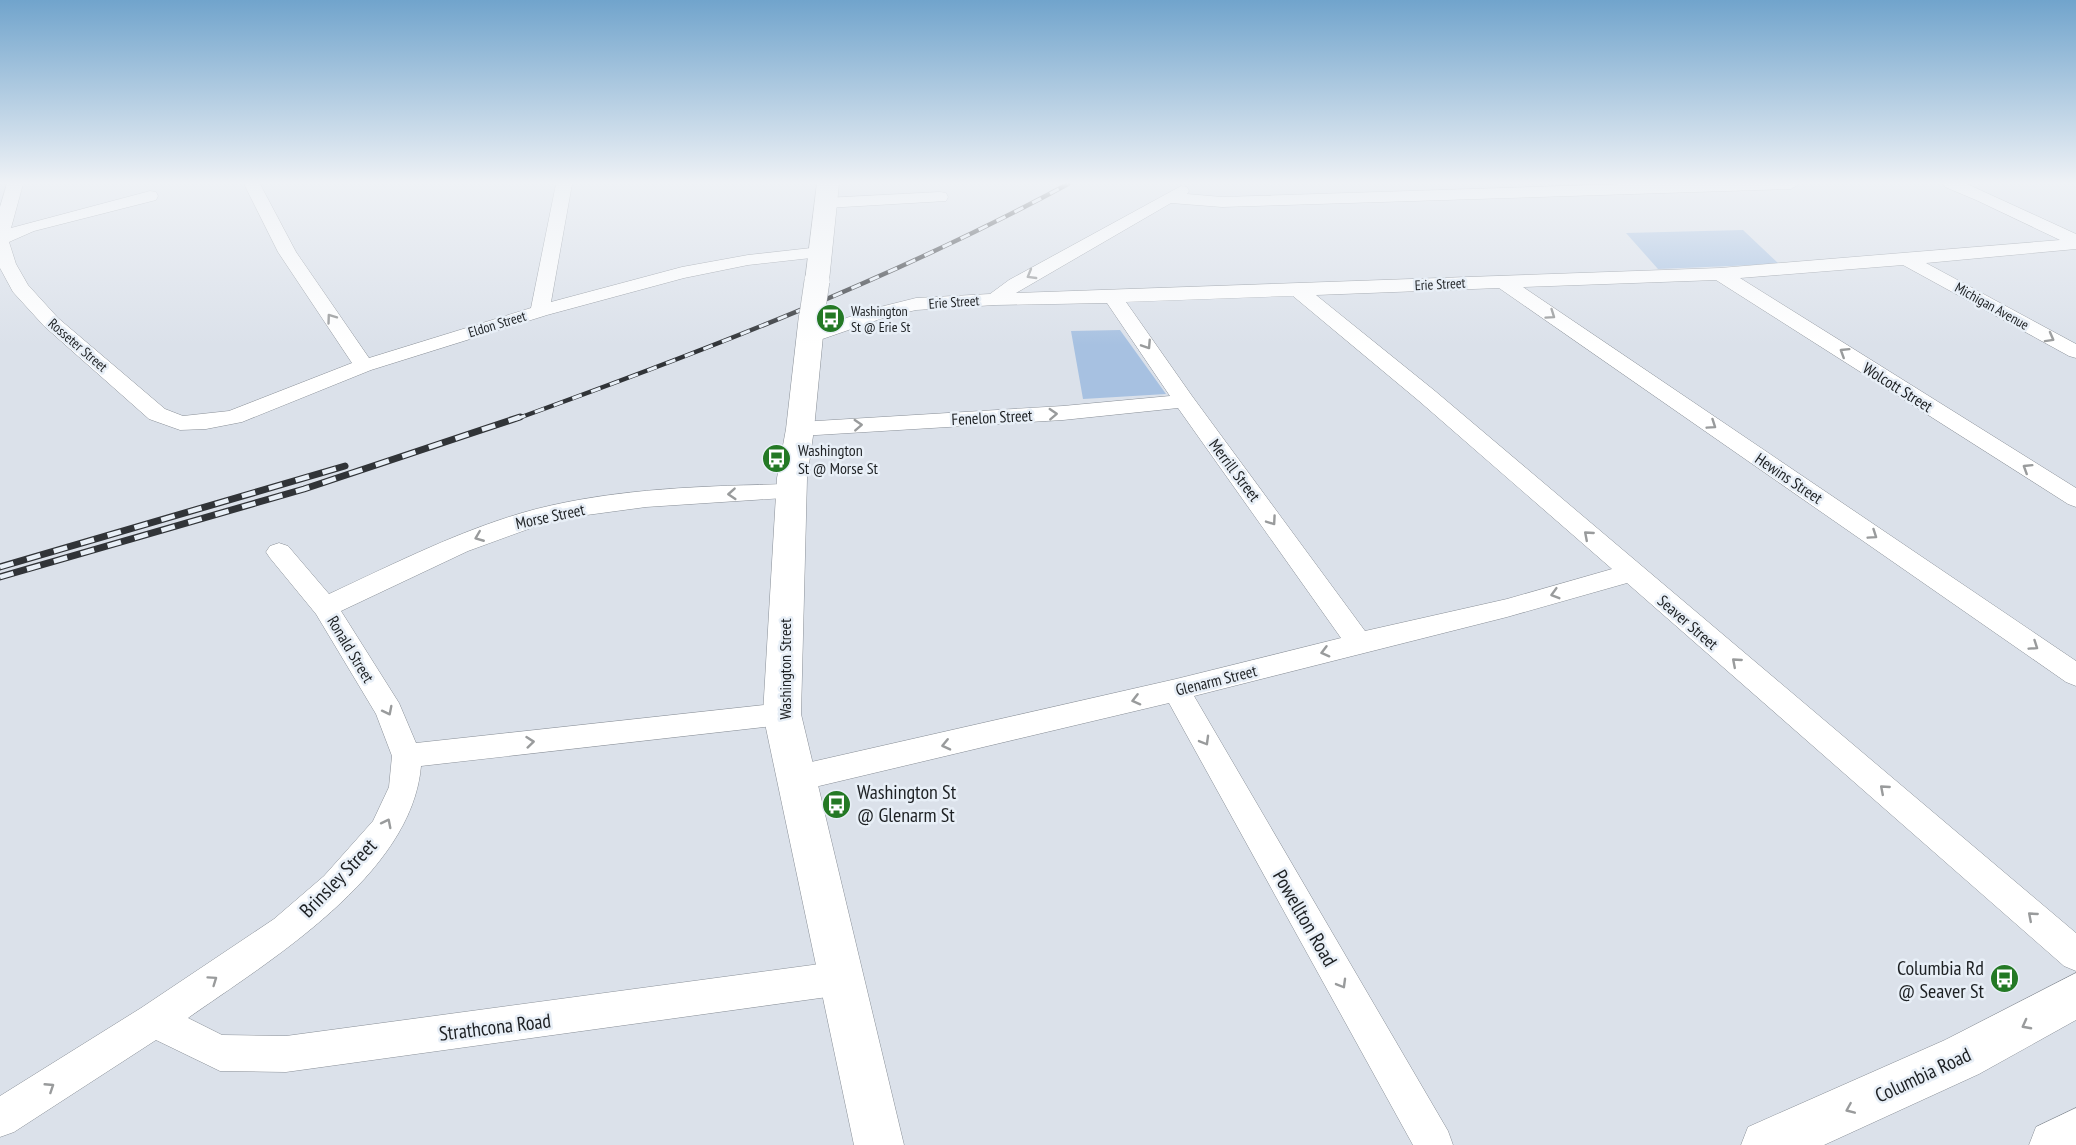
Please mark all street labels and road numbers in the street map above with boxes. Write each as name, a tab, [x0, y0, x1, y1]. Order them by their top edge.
street label: Erie Street	[1414, 274, 1466, 294]
street label: Michigan Avenue	[1952, 278, 2032, 334]
street label: Erie Street	[928, 291, 980, 313]
street label: Eldon Street	[466, 307, 528, 341]
street label: Rosseter Street	[45, 314, 111, 376]
street label: Wolcott Street	[1859, 358, 1937, 417]
street label: Fenelon Street	[951, 405, 1034, 429]
street label: Merrill Street	[1205, 435, 1265, 506]
street label: Hewins Street	[1752, 448, 1827, 508]
street label: Morse Street	[514, 499, 587, 533]
street label: Seaver Street	[1654, 590, 1723, 654]
street label: Ronald Street	[323, 612, 379, 687]
street label: Washington Street	[775, 618, 795, 720]
street label: Glenarm Street	[1173, 660, 1259, 700]
street label: Brinsley Street	[294, 833, 382, 923]
street label: Powellton Road	[1267, 865, 1343, 971]
street label: Strathcona Road	[438, 1007, 552, 1047]
street label: Columbia Road	[1871, 1041, 1975, 1109]

